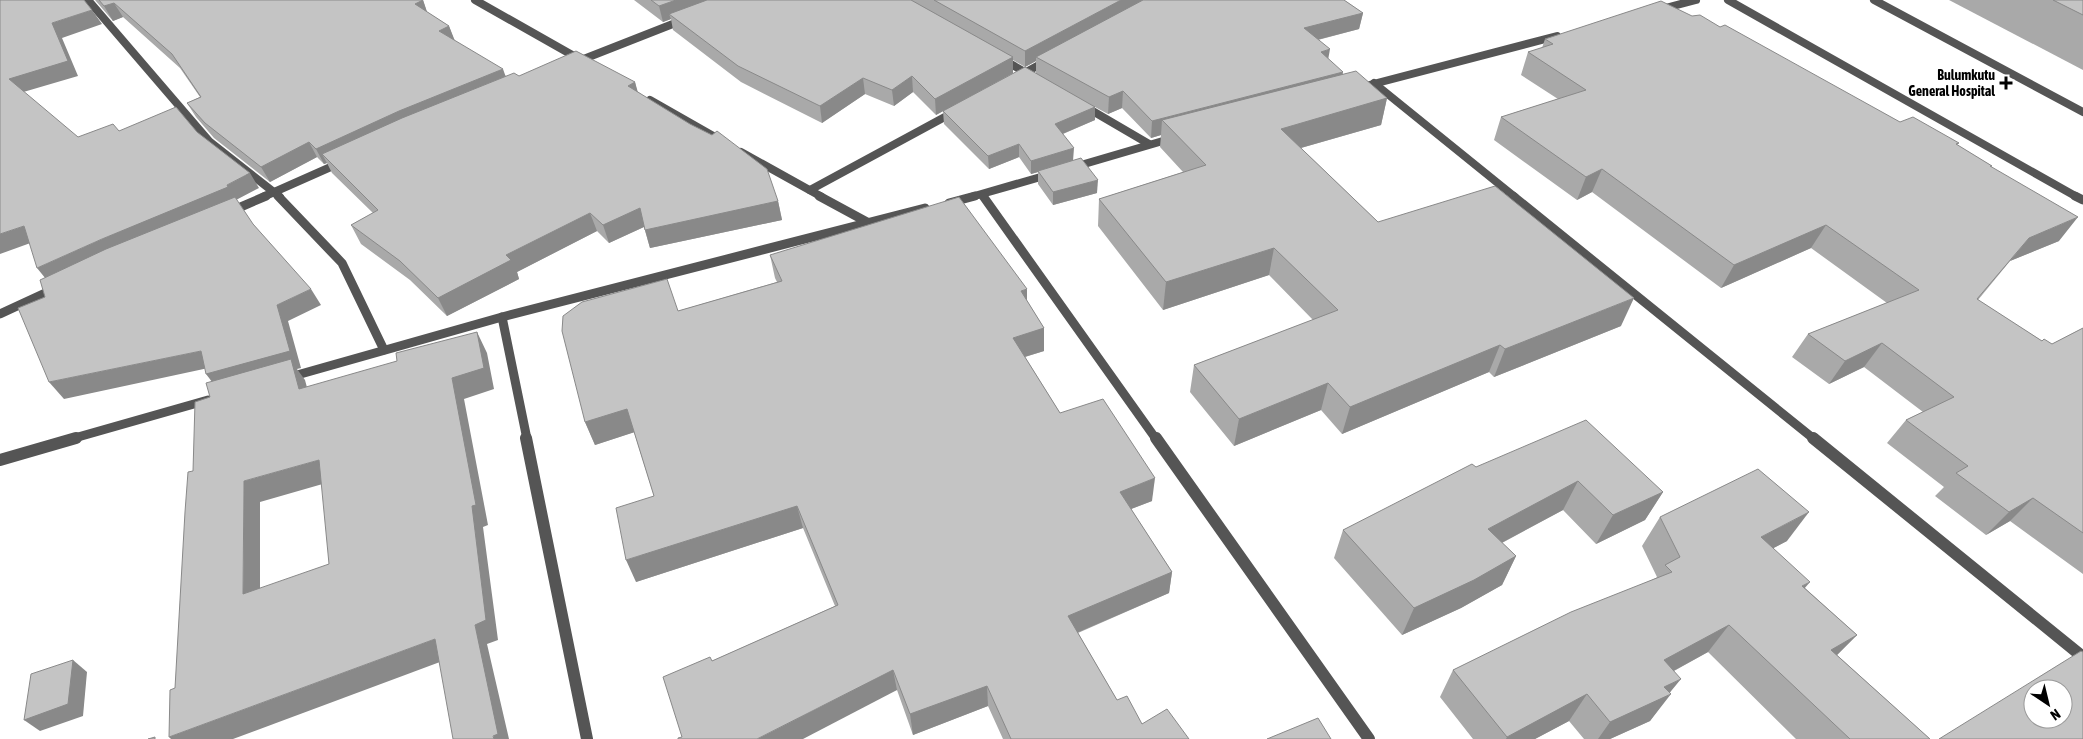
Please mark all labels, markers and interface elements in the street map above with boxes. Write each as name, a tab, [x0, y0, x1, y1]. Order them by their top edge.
place label: Bulumkutu General Hospital	[1908, 67, 1995, 99]
marker: Bulumkutu General Hospital	[1999, 76, 2013, 90]
north arrow	[2023, 679, 2073, 729]
text: N	[2047, 706, 2063, 724]

